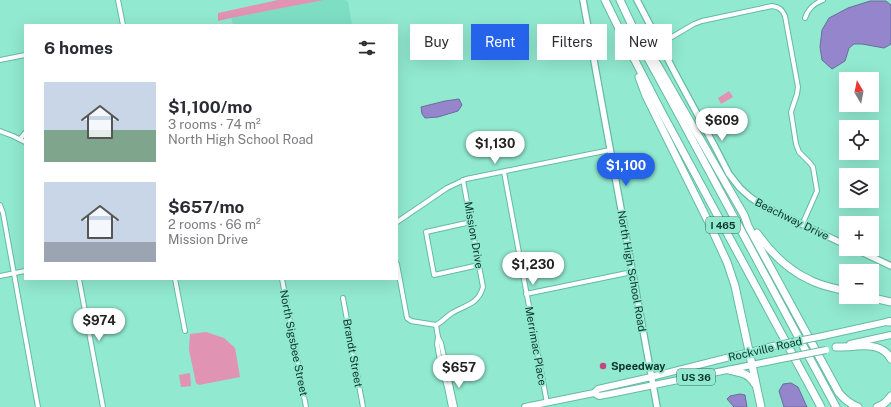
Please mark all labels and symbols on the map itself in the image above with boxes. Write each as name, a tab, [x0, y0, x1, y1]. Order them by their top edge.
north arrow	[839, 72, 879, 112]
pin: $609	[698, 108, 746, 142]
pin: $1,130	[462, 131, 528, 165]
pin: $1,100	[593, 153, 659, 187]
street label: Beachway Drive	[753, 196, 831, 242]
street label: Mission Drive	[462, 201, 486, 269]
street label: North High School Road	[615, 209, 649, 333]
road number: I 465	[706, 217, 740, 233]
pin: $1,230	[500, 252, 566, 286]
street label: North Sigsbee Street	[278, 289, 310, 397]
street label: Merrimac Place	[523, 306, 549, 386]
pin: $974	[75, 308, 123, 342]
street label: Brandt Street	[341, 318, 365, 388]
street label: Rockville Road	[727, 335, 803, 363]
pin: $657	[435, 355, 483, 389]
place label: Speedway	[611, 360, 666, 372]
marker: Speedway	[598, 361, 608, 371]
road number: US 36	[677, 369, 715, 385]

